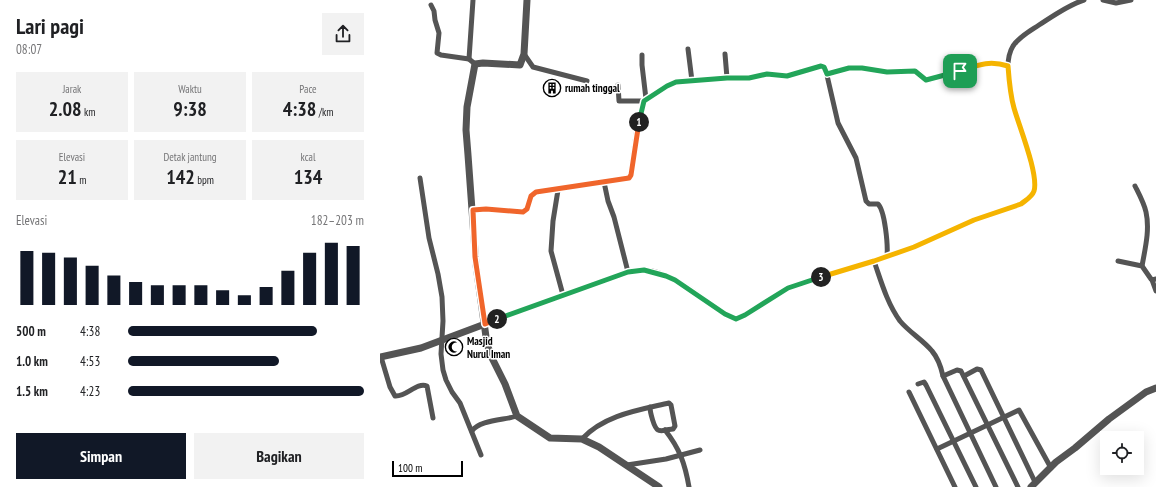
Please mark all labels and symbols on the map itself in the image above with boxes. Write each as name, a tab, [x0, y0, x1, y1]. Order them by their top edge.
pin	[943, 54, 977, 88]
building icon: rumah tinggal	[542, 78, 562, 98]
place label: rumah tinggal	[565, 81, 620, 95]
pin: 1	[629, 112, 649, 132]
pin: 3	[811, 267, 831, 287]
pin: 2	[487, 309, 507, 329]
place label: Masjid Nurul Iman	[467, 334, 510, 361]
mosque icon: Masjid Nurul Iman	[444, 337, 464, 357]
scale bar	[392, 459, 463, 478]

